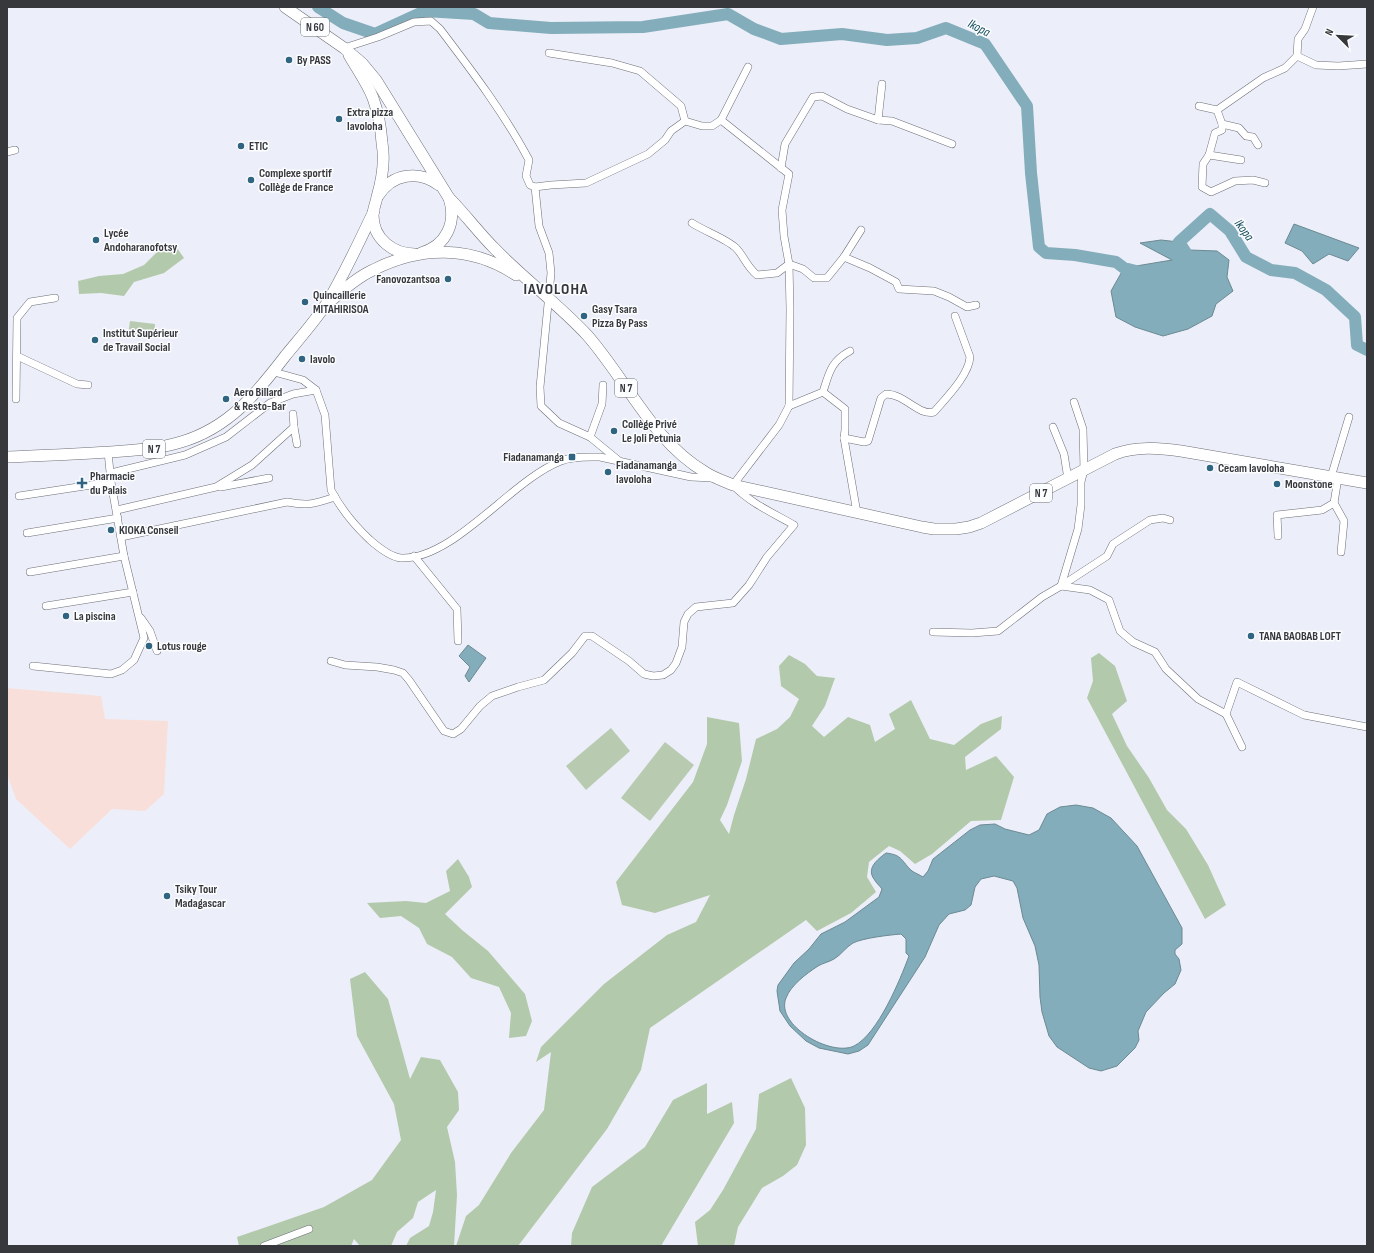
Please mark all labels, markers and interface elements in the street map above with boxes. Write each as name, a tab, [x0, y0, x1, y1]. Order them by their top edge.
water label: Ikopa	[965, 16, 994, 41]
north arrow	[1318, 16, 1358, 56]
road number: N 60	[301, 18, 329, 36]
text: N	[1322, 27, 1337, 37]
place label: By PASS	[297, 53, 331, 68]
marker: By PASS	[284, 55, 294, 65]
place label: Extra pizza Iavoloha	[347, 105, 393, 134]
marker: Extra pizza Iavoloha	[334, 114, 344, 124]
place label: ETIC	[249, 139, 268, 154]
marker: ETIC	[236, 141, 246, 151]
place label: Complexe sportif Collège de France	[259, 166, 333, 195]
marker: Complexe sportif Collège de France	[246, 175, 256, 185]
water label: Ikopa	[1231, 216, 1258, 245]
place label: Lycée Andoharanofotsy	[103, 226, 177, 255]
marker: Lycée Andoharanofotsy	[91, 235, 101, 245]
place label: Fanovozantsoa	[376, 272, 440, 287]
marker: Fanovozantsoa	[443, 274, 453, 284]
district label: IAVOLOHA	[523, 280, 589, 299]
place label: Quincaillerie MITAHIRISOA	[313, 288, 369, 317]
marker: Quincaillerie MITAHIRISOA	[300, 297, 310, 307]
place label: Gasy Tsara Pizza By Pass	[592, 302, 648, 331]
marker: Gasy Tsara Pizza By Pass	[579, 311, 589, 321]
place label: Institut Supérieur de Travail Social	[103, 326, 179, 355]
marker: Institut Supérieur de Travail Social	[90, 335, 100, 345]
place label: Iavolo	[310, 352, 335, 367]
marker: Iavolo	[297, 354, 307, 364]
road number: N 7	[615, 379, 637, 397]
place label: Aero Billard & Resto-Bar	[233, 385, 286, 414]
marker: Aero Billard & Resto-Bar	[221, 394, 231, 404]
place label: Collège Privé Le Joli Petunia	[622, 417, 681, 446]
marker: Collège Privé Le Joli Petunia	[609, 426, 619, 436]
road number: N 7	[143, 440, 165, 458]
place label: Fiadanamanga	[503, 450, 564, 465]
marker: Fiadanamanga	[567, 452, 577, 462]
place label: Fiadanamanga Iavoloha	[616, 458, 677, 487]
place label: Cecam Iavoloha	[1218, 461, 1285, 476]
marker: Cecam Iavoloha	[1205, 463, 1215, 473]
marker: Fiadanamanga Iavoloha	[603, 467, 613, 477]
place label: Pharmacie du Palais	[90, 469, 135, 498]
place label: Moonstone	[1285, 477, 1333, 492]
marker: Pharmacie du Palais	[77, 478, 87, 488]
marker: Moonstone	[1272, 479, 1282, 489]
road number: N 7	[1030, 484, 1052, 502]
place label: KIOKA Conseil	[119, 523, 179, 538]
marker: KIOKA Conseil	[106, 525, 116, 535]
place label: La piscina	[74, 609, 116, 624]
marker: La piscina	[61, 611, 71, 621]
place label: TANA BAOBAB LOFT	[1259, 629, 1341, 644]
marker: TANA BAOBAB LOFT	[1246, 631, 1256, 641]
place label: Lotus rouge	[157, 639, 207, 654]
marker: Lotus rouge	[144, 641, 154, 651]
place label: Tsiky Tour Madagascar	[175, 882, 226, 911]
marker: Tsiky Tour Madagascar	[162, 891, 172, 901]

